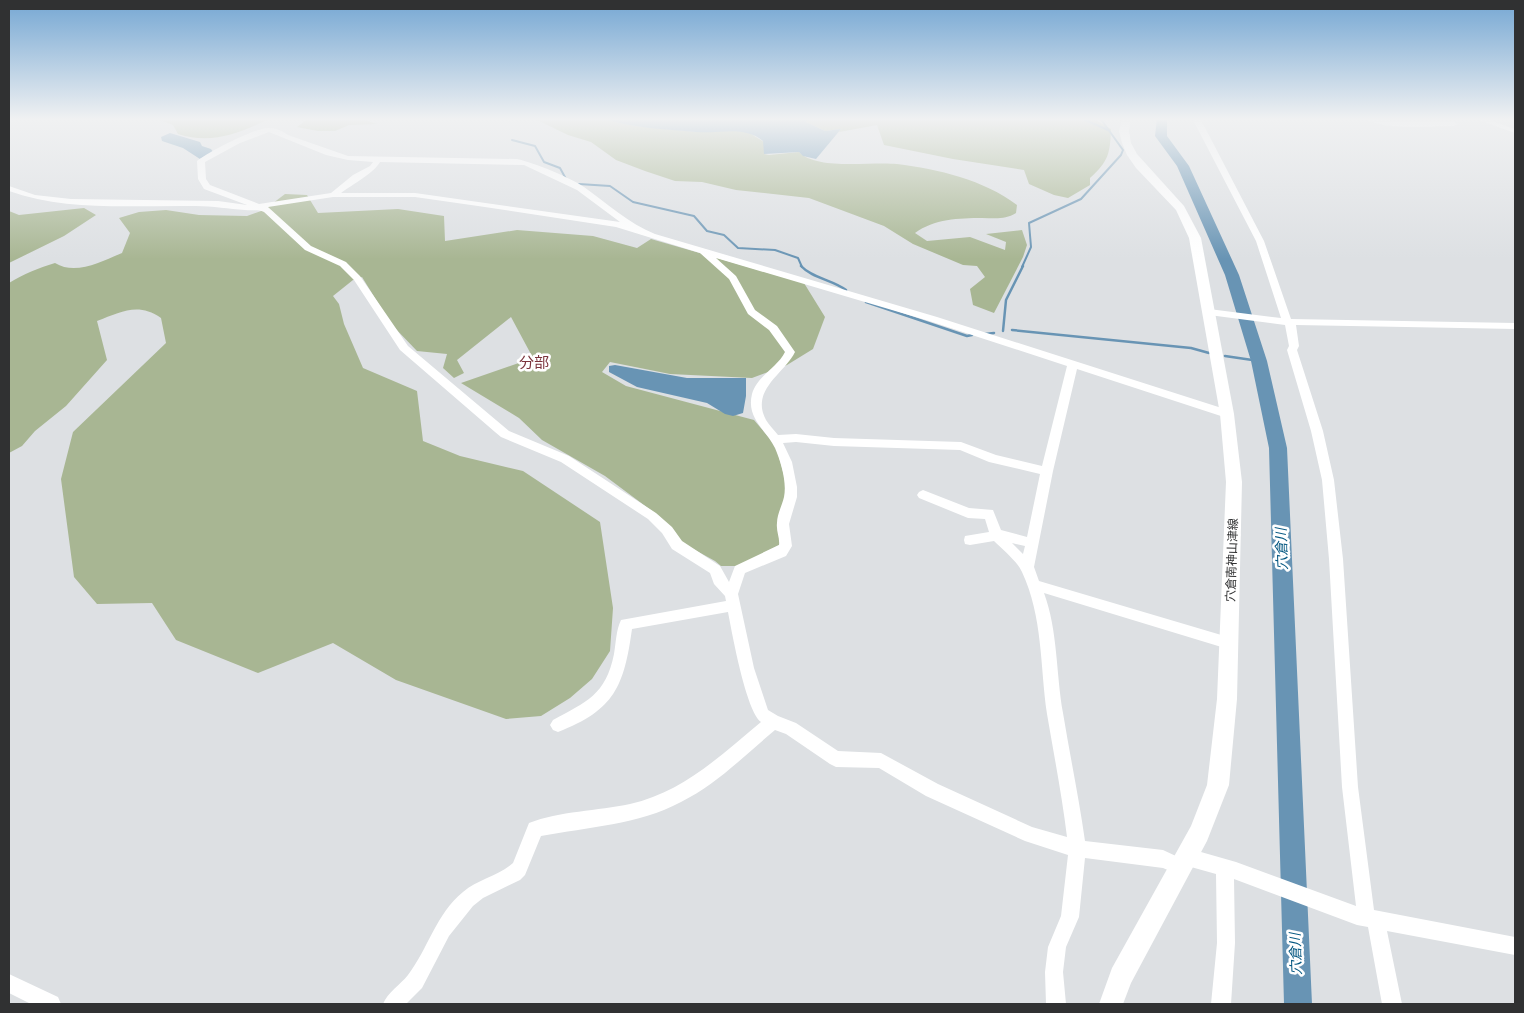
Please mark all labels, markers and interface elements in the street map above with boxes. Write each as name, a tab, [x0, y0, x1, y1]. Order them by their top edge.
district label: 分部	[519, 354, 549, 372]
street label: 穴倉南神山津線	[1224, 518, 1240, 602]
water label: 穴倉川	[1273, 526, 1291, 570]
water label: 穴倉川	[1287, 931, 1305, 975]

